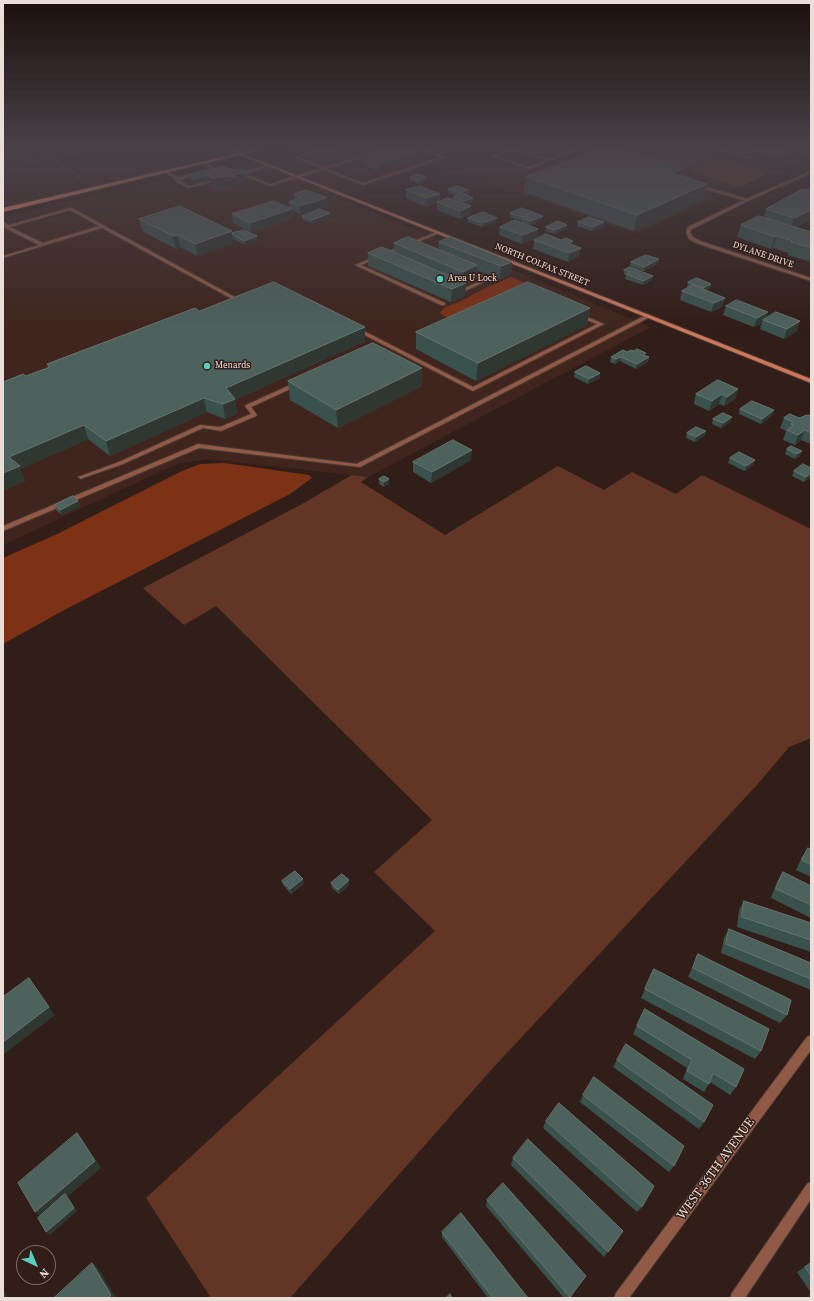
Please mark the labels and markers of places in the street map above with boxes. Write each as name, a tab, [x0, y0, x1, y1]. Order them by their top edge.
marker: Area U Lock	[435, 274, 445, 284]
place label: Area U Lock	[448, 274, 497, 284]
marker: Menards	[202, 361, 212, 371]
place label: Menards	[215, 361, 250, 371]

